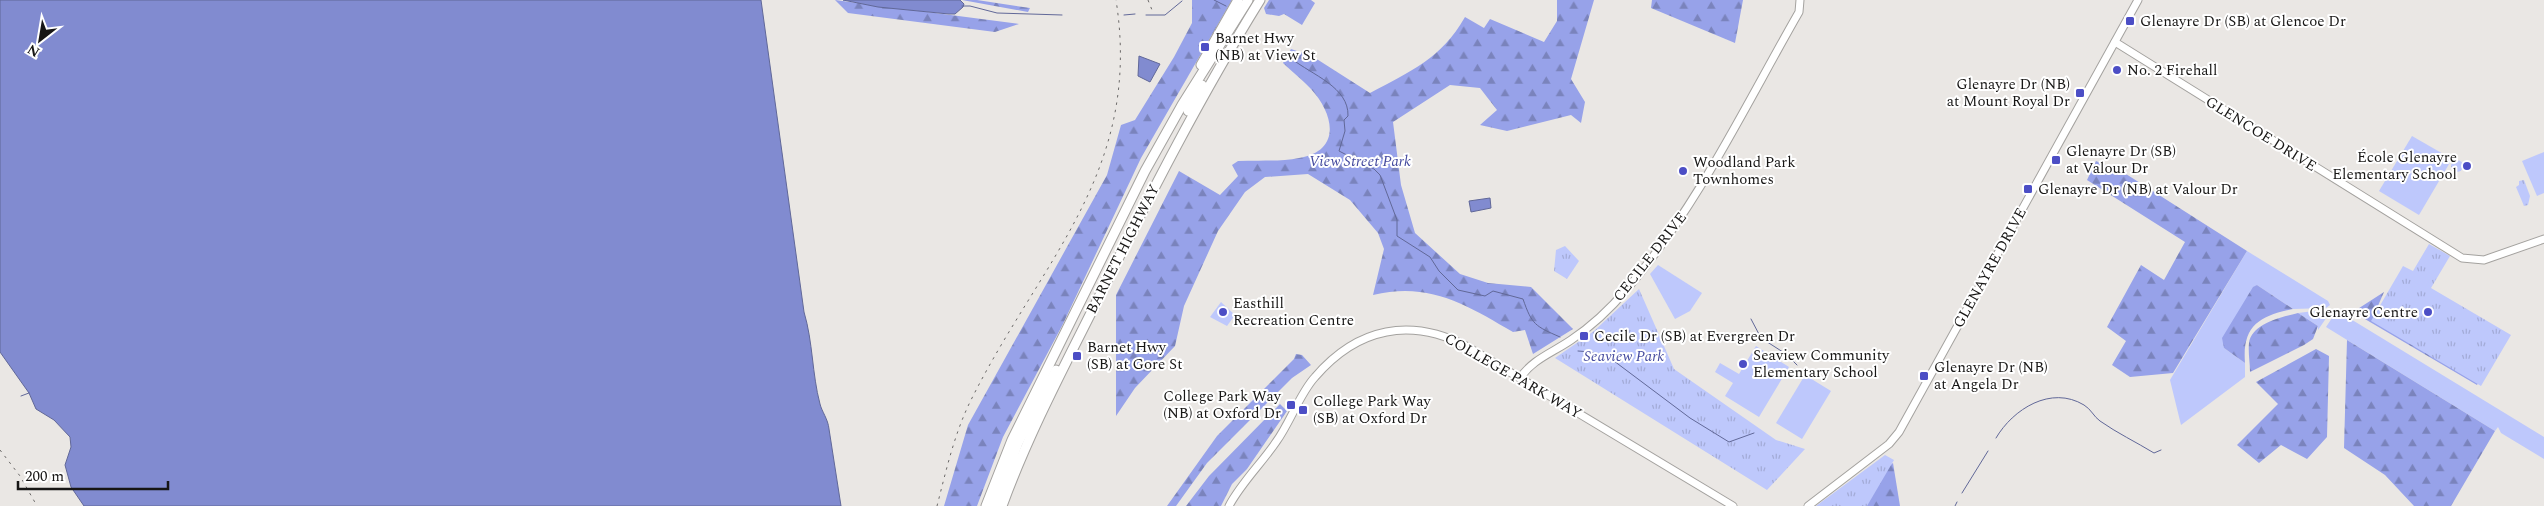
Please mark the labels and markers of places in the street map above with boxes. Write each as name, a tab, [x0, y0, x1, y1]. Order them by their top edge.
place label: Glenayre Dr (SB) at Glencoe Dr	[2140, 10, 2346, 33]
marker: Glenayre Dr (SB) at Glencoe Dr	[2124, 15, 2136, 27]
place label: Barnet Hwy (NB) at View St	[1215, 27, 1316, 67]
marker: Barnet Hwy (NB) at View St	[1199, 41, 1211, 53]
place label: No. 2 Firehall	[2127, 59, 2217, 82]
marker: No. 2 Firehall	[2111, 64, 2123, 76]
place label: Glenayre Dr (NB) at Mount Royal Dr	[1947, 73, 2070, 113]
marker: Glenayre Dr (NB) at Mount Royal Dr	[2074, 87, 2086, 99]
place label: Glenayre Dr (SB) at Valour Dr	[2066, 140, 2176, 180]
place label: École Glenayre Elementary School	[2332, 146, 2457, 186]
place label: Woodland Park Townhomes	[1693, 151, 1796, 191]
marker: Glenayre Dr (SB) at Valour Dr	[2050, 154, 2062, 166]
marker: École Glenayre Elementary School	[2461, 160, 2473, 172]
marker: Woodland Park Townhomes	[1677, 165, 1689, 177]
place label: Glenayre Dr (NB) at Valour Dr	[2038, 178, 2238, 201]
marker: Glenayre Dr (NB) at Valour Dr	[2022, 183, 2034, 195]
place label: Easthill Recreation Centre	[1233, 292, 1354, 332]
place label: Glenayre Centre	[2309, 301, 2418, 324]
marker: Easthill Recreation Centre	[1217, 306, 1229, 318]
marker: Glenayre Centre	[2422, 306, 2434, 318]
place label: Cecile Dr (SB) at Evergreen Dr	[1594, 325, 1795, 348]
marker: Cecile Dr (SB) at Evergreen Dr	[1578, 330, 1590, 342]
place label: Barnet Hwy (SB) at Gore St	[1087, 336, 1183, 376]
place label: Seaview Community Elementary School	[1753, 344, 1890, 384]
marker: Barnet Hwy (SB) at Gore St	[1071, 350, 1083, 362]
place label: Glenayre Dr (NB) at Angela Dr	[1934, 356, 2048, 396]
marker: Seaview Community Elementary School	[1737, 358, 1749, 370]
marker: Glenayre Dr (NB) at Angela Dr	[1918, 370, 1930, 382]
place label: College Park Way (NB) at Oxford Dr	[1163, 385, 1282, 425]
place label: College Park Way (SB) at Oxford Dr	[1313, 390, 1431, 430]
marker: College Park Way (NB) at Oxford Dr	[1285, 399, 1297, 411]
marker: College Park Way (SB) at Oxford Dr	[1297, 404, 1309, 416]

